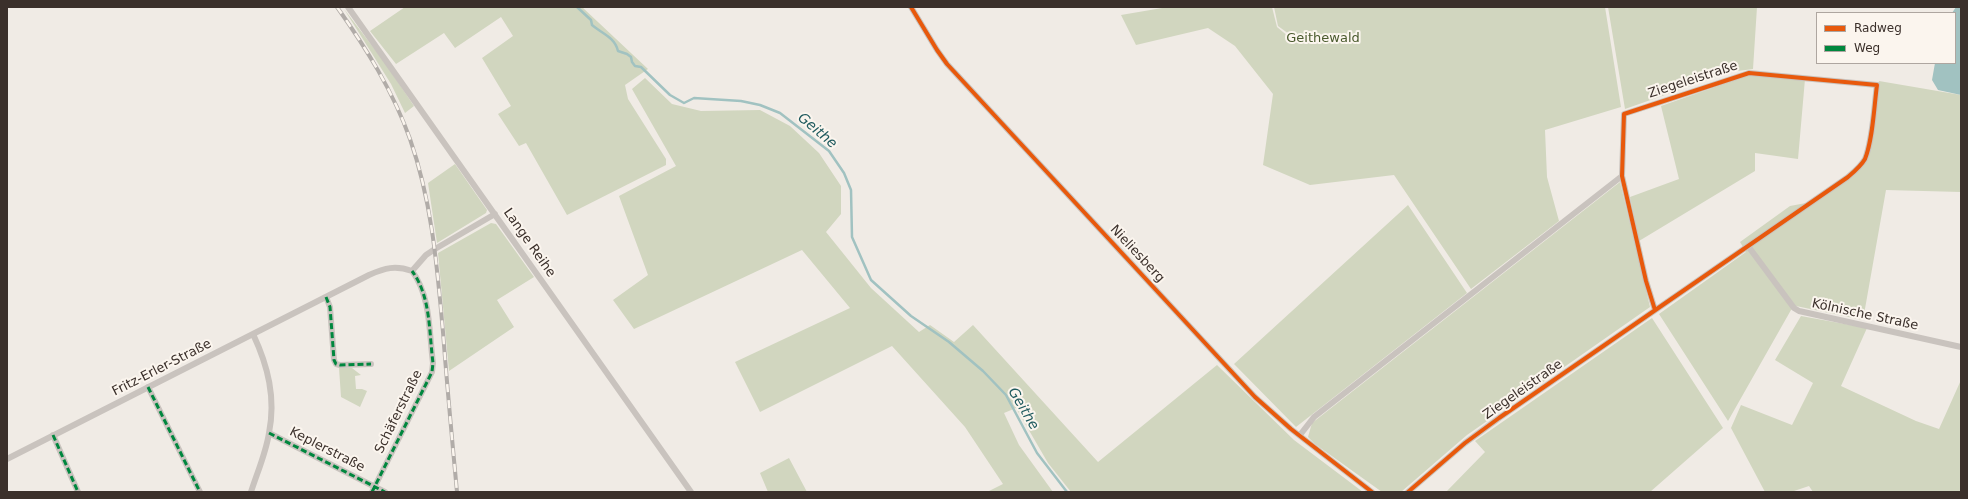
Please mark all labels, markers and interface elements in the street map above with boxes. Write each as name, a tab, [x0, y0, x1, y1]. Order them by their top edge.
legend	[1816, 12, 1956, 64]
text: Radweg	[1854, 21, 1902, 35]
park label: Geithewald	[1286, 31, 1360, 47]
text: Weg	[1854, 41, 1880, 55]
street label: Ziegeleistraße	[1646, 58, 1740, 102]
water label: Geithe	[794, 110, 840, 152]
street label: Lange Reihe	[500, 206, 558, 280]
street label: Nieliesberg	[1106, 222, 1168, 286]
street label: Kölnische Straße	[1810, 296, 1920, 334]
street label: Fritz-Erler-Straße	[110, 336, 214, 400]
street label: Ziegeleistraße	[1480, 357, 1566, 423]
street label: Schäferstraße	[372, 368, 426, 456]
water label: Geithe	[1004, 385, 1042, 433]
street label: Keplerstraße	[287, 424, 367, 476]

